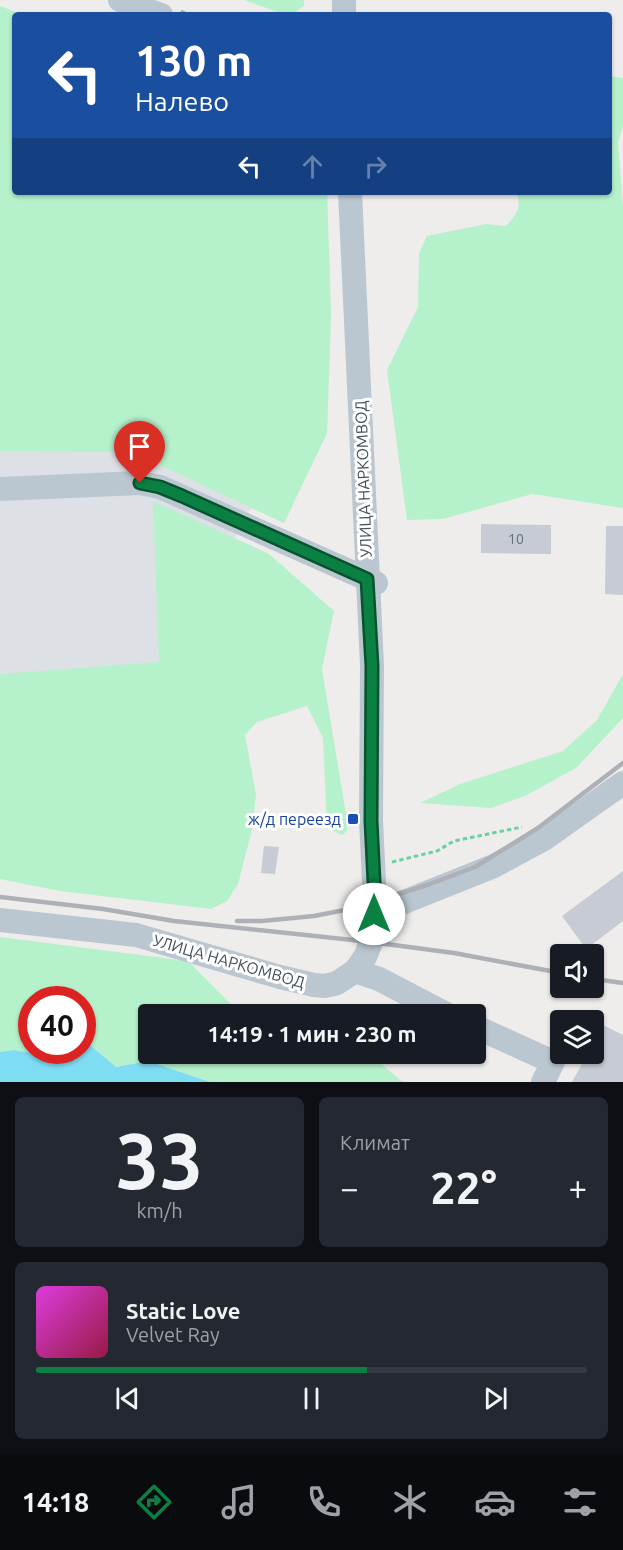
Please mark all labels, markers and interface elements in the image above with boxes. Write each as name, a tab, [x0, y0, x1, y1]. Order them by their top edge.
icon: left	[36, 36, 114, 114]
text: 130 m	[135, 37, 252, 84]
text: Налево	[135, 86, 229, 116]
icon: left	[233, 150, 266, 183]
icon: ahead	[296, 150, 329, 183]
icon: right	[359, 150, 392, 183]
street label: УЛИЦА НАРКОМВОД	[351, 400, 375, 558]
pin	[114, 421, 165, 483]
icon: arrive	[123, 430, 156, 463]
house number: 10	[508, 531, 524, 547]
place label: ж/д переезд	[248, 810, 341, 828]
marker: ж/д переезд	[346, 812, 360, 826]
position arrow	[342, 882, 406, 946]
street label: УЛИЦА НАРКОМВОД	[151, 931, 307, 991]
map controls	[550, 944, 604, 1064]
button: sound	[550, 944, 604, 998]
speed limit sign: 40	[18, 986, 96, 1064]
button: layers	[550, 1010, 604, 1064]
text: 14:19 · 1 мин · 230 m	[208, 1021, 416, 1046]
text: 33	[116, 1116, 203, 1204]
text: Климат	[340, 1131, 410, 1154]
text: 22°	[430, 1162, 497, 1213]
text: −	[340, 1169, 359, 1206]
text: +	[568, 1169, 587, 1206]
text: km/h	[136, 1199, 183, 1222]
text: Static Love	[126, 1298, 241, 1323]
text: Velvet Ray	[126, 1323, 220, 1346]
icon: previous	[111, 1382, 144, 1415]
icon: pause	[295, 1382, 328, 1415]
icon: next	[479, 1382, 512, 1415]
icon: directions	[133, 1481, 175, 1523]
icon: music	[218, 1481, 260, 1523]
icon: phone	[303, 1481, 345, 1523]
icon: climate	[389, 1481, 431, 1523]
icon: car	[474, 1481, 516, 1523]
icon: filters	[559, 1481, 601, 1523]
text: 14:18	[22, 1487, 89, 1517]

